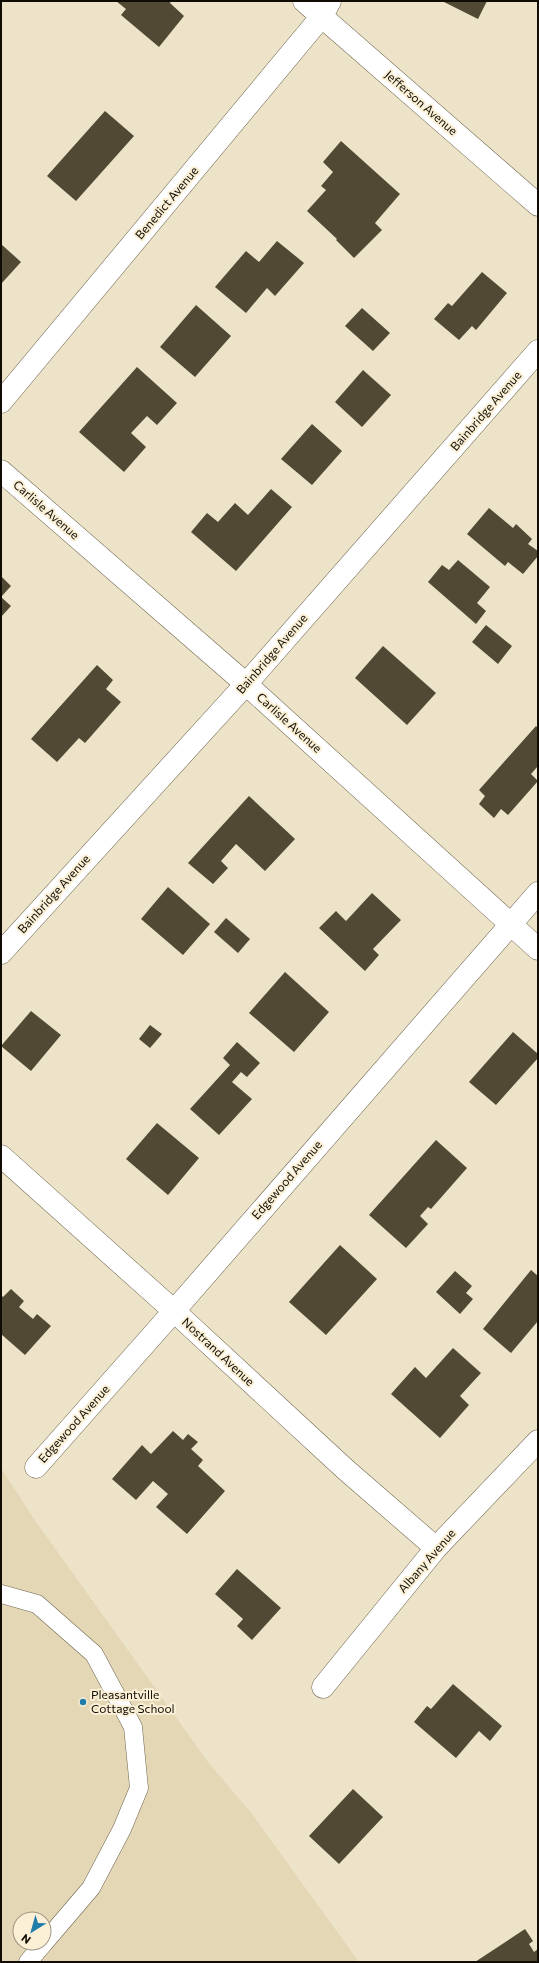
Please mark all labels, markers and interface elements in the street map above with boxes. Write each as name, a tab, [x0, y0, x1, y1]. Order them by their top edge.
street label: Jefferson Avenue	[382, 67, 461, 138]
street label: Benedict Avenue	[132, 163, 201, 242]
street label: Bainbridge Avenue	[447, 368, 524, 453]
street label: Carlisle Avenue	[11, 477, 82, 542]
street label: Bainbridge Avenue	[233, 611, 310, 696]
street label: Carlisle Avenue	[254, 689, 325, 755]
street label: Bainbridge Avenue	[14, 851, 92, 936]
street label: Edgewood Avenue	[248, 1137, 324, 1222]
street label: Nostrand Avenue	[180, 1314, 258, 1388]
street label: Edgewood Avenue	[35, 1382, 112, 1465]
street label: Albany Avenue	[395, 1526, 458, 1595]
place label: Pleasantville Cottage School	[91, 1687, 175, 1715]
marker: Pleasantville Cottage School	[78, 1697, 88, 1707]
north arrow	[12, 1911, 52, 1951]
text: N	[18, 1932, 33, 1947]

